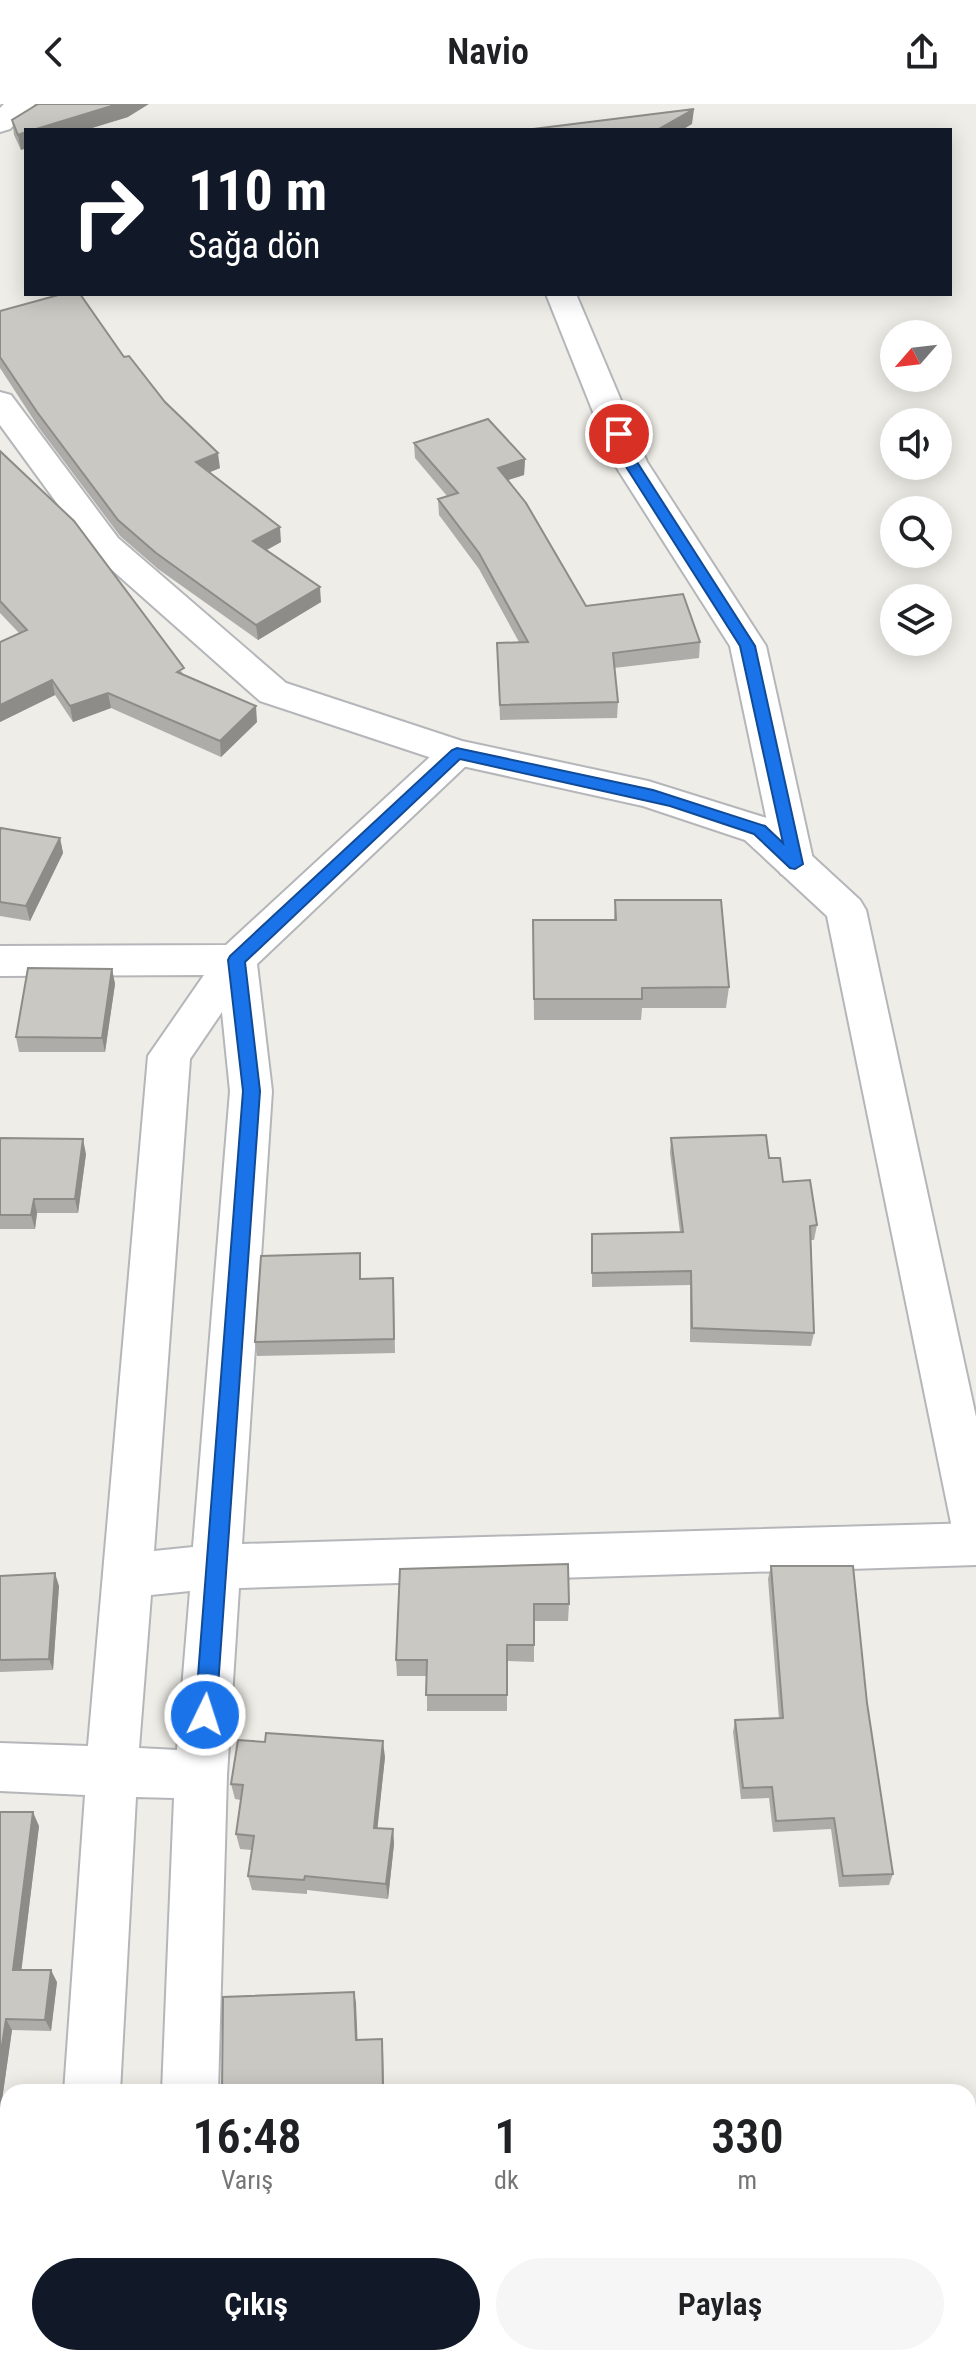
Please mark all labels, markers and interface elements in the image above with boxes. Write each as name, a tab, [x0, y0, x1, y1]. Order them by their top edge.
icon: back	[32, 30, 76, 74]
icon: share	[900, 30, 944, 74]
text: Navio	[447, 31, 529, 73]
text: 110 m	[188, 158, 327, 224]
icon: right	[56, 160, 160, 264]
text: Sağa dön	[188, 225, 321, 267]
north arrow	[880, 320, 952, 392]
map controls	[880, 320, 952, 656]
pin	[585, 400, 653, 468]
button: sound	[880, 408, 952, 480]
icon: arrive	[597, 412, 641, 456]
button: search	[880, 496, 952, 568]
button: layers	[880, 584, 952, 656]
position arrow	[163, 1673, 247, 1757]
text: 16:48	[192, 2108, 302, 2165]
text: 1	[494, 2108, 518, 2165]
text: 330	[711, 2108, 784, 2165]
text: Varış	[221, 2165, 273, 2195]
text: dk	[494, 2165, 519, 2195]
text: m	[738, 2165, 757, 2195]
button: Çıkış	[32, 2258, 480, 2350]
button: Paylaş	[496, 2258, 944, 2350]

